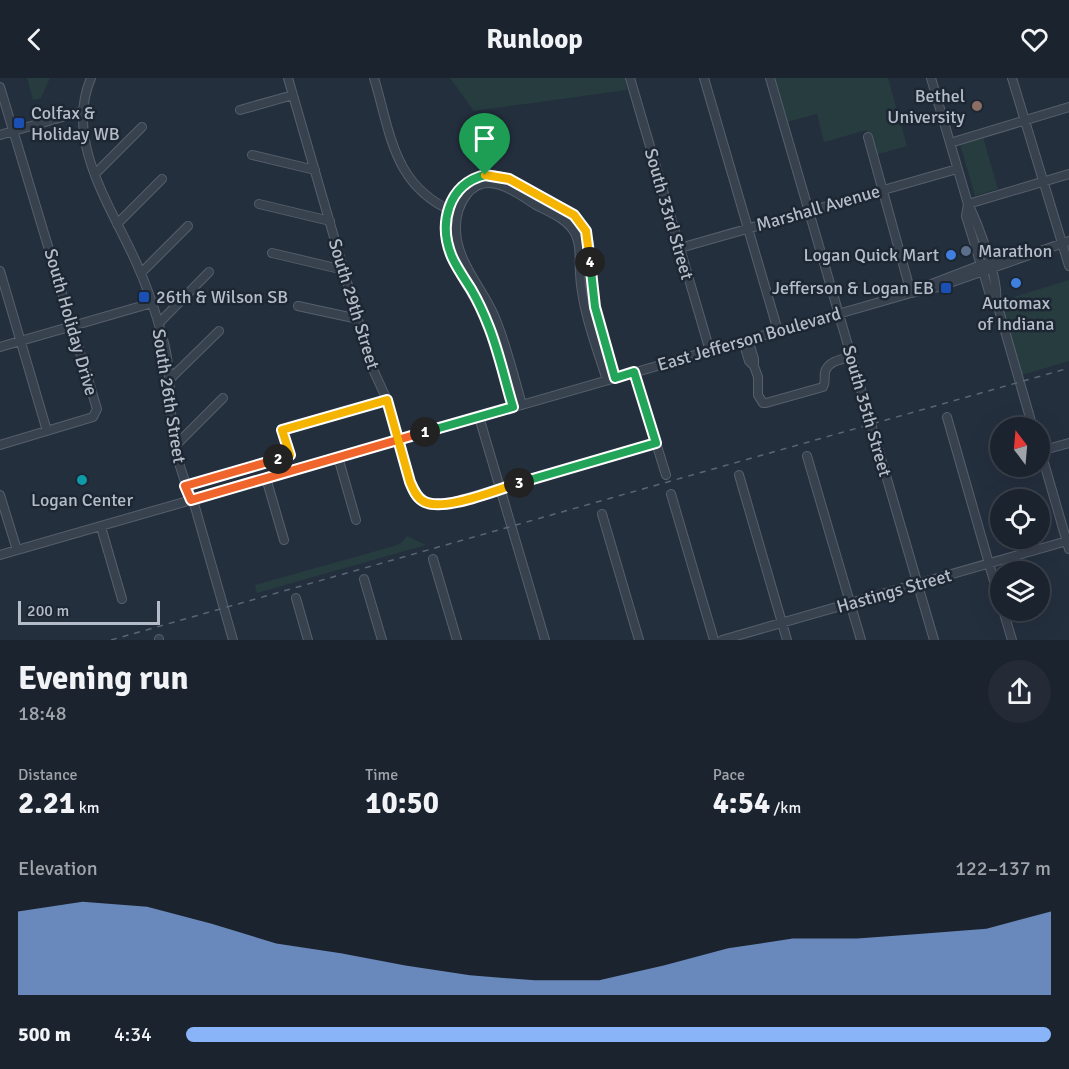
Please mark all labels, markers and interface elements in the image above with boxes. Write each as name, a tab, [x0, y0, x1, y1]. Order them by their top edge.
icon: back	[18, 23, 51, 56]
text: Runloop	[486, 23, 583, 56]
icon: heart	[1018, 23, 1051, 56]
place label: Bethel University	[887, 85, 966, 128]
marker: Bethel University	[970, 99, 984, 113]
place label: Colfax & Holiday WB	[31, 102, 120, 145]
pin	[459, 113, 510, 175]
marker: Colfax & Holiday WB	[12, 116, 26, 130]
icon: arrive	[468, 122, 501, 155]
street label: South 33rd Street	[640, 146, 698, 282]
street label: Marshall Avenue	[754, 180, 882, 236]
street label: South 29th Street	[324, 236, 384, 372]
place label: Marathon	[978, 240, 1052, 262]
place label: Logan Quick Mart	[803, 244, 939, 266]
marker: Marathon	[959, 244, 973, 258]
street label: South Holiday Drive	[39, 246, 103, 398]
pin: 4	[575, 247, 605, 277]
marker: Logan Quick Mart	[944, 248, 958, 262]
text: 4	[586, 252, 594, 272]
marker: Automax of Indiana	[1009, 276, 1023, 290]
place label: Jefferson & Logan EB	[772, 277, 934, 299]
marker: Jefferson & Logan EB	[939, 281, 953, 295]
place label: 26th & Wilson SB	[156, 286, 288, 308]
marker: 26th & Wilson SB	[137, 290, 151, 304]
place label: Automax of Indiana	[978, 292, 1054, 335]
street label: East Jefferson Boulevard	[655, 302, 843, 376]
street label: South 26th Street	[148, 327, 190, 465]
street label: South 35th Street	[838, 343, 896, 479]
pin: 1	[410, 417, 440, 447]
north arrow	[990, 417, 1050, 477]
map controls	[990, 417, 1050, 621]
text: 1	[421, 422, 429, 442]
pin: 2	[263, 444, 293, 474]
text: 2	[274, 449, 282, 469]
pin: 3	[504, 468, 534, 498]
marker: Logan Center	[75, 473, 89, 487]
text: 3	[515, 473, 523, 493]
place label: Logan Center	[31, 489, 133, 511]
button: locate	[990, 489, 1050, 549]
button: layers	[990, 561, 1050, 621]
street label: Hastings Street	[834, 564, 954, 618]
scale bar	[18, 598, 160, 626]
text: 200 m	[27, 601, 69, 621]
text: Evening run	[18, 658, 188, 699]
button: share	[988, 660, 1051, 723]
text: 18:48	[18, 701, 67, 726]
text: Distance	[18, 765, 78, 785]
text: Time	[365, 765, 398, 785]
text: Pace	[713, 765, 745, 785]
text: 2.21	[18, 785, 75, 822]
text: 10:50	[365, 785, 439, 822]
text: 4:54	[713, 785, 770, 822]
text: km	[75, 798, 100, 818]
text: /km	[770, 798, 801, 818]
text: Elevation	[18, 856, 98, 881]
text: 122–137 m	[955, 856, 1051, 881]
text: 500 m	[18, 1022, 71, 1047]
text: 4:34	[114, 1022, 152, 1047]

